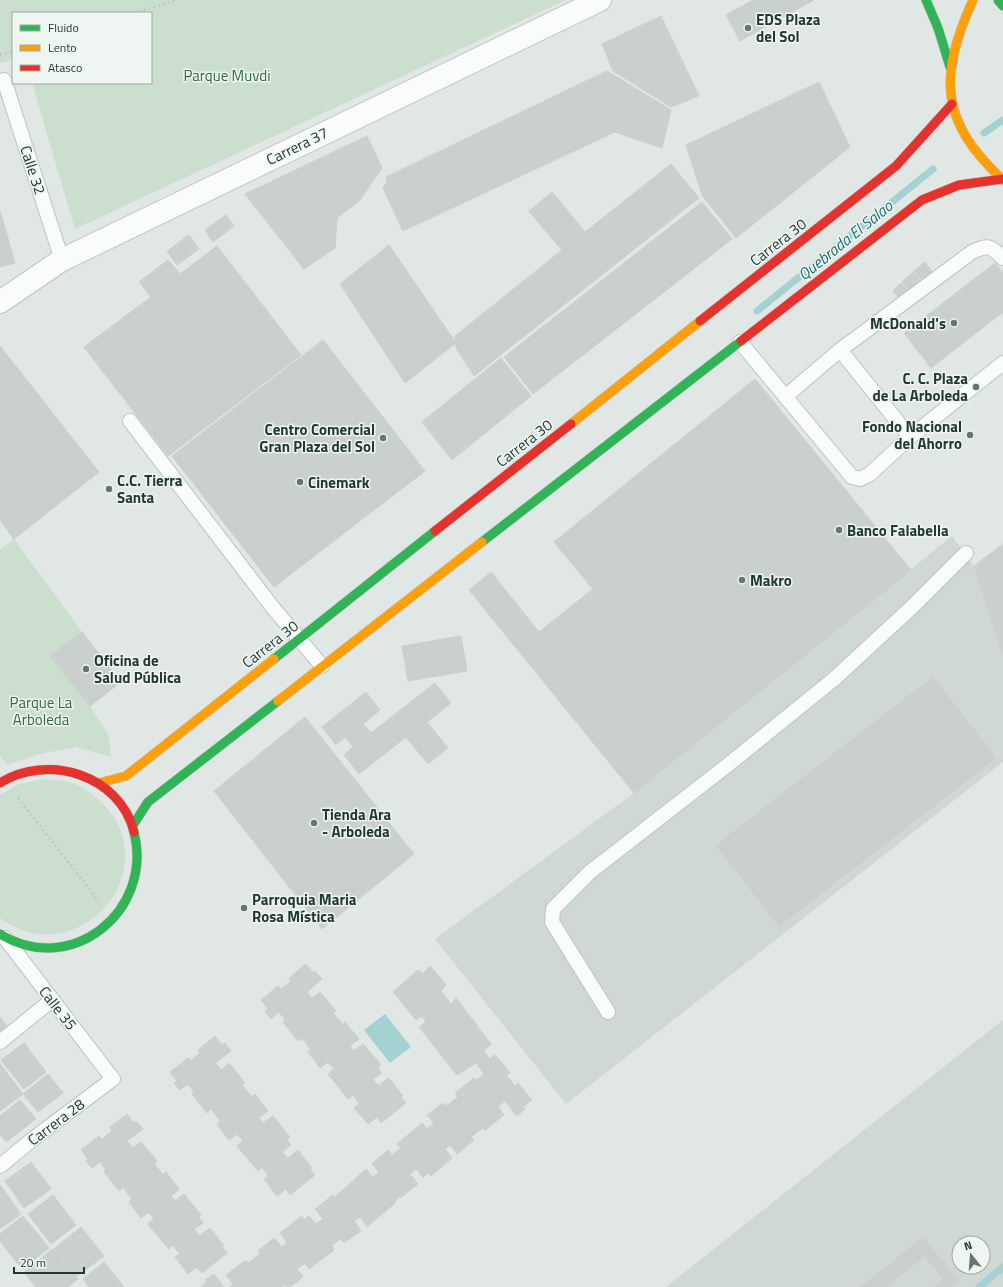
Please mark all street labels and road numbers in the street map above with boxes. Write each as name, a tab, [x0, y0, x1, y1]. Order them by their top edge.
street label: Carrera 37	[262, 121, 332, 171]
street label: Calle 32	[14, 143, 52, 197]
street label: Carrera 30	[745, 213, 811, 271]
street label: Carrera 30	[491, 414, 557, 472]
street label: Carrera 30	[237, 615, 303, 673]
street label: Calle 35	[33, 981, 83, 1035]
street label: Carrera 28	[23, 1093, 89, 1151]

